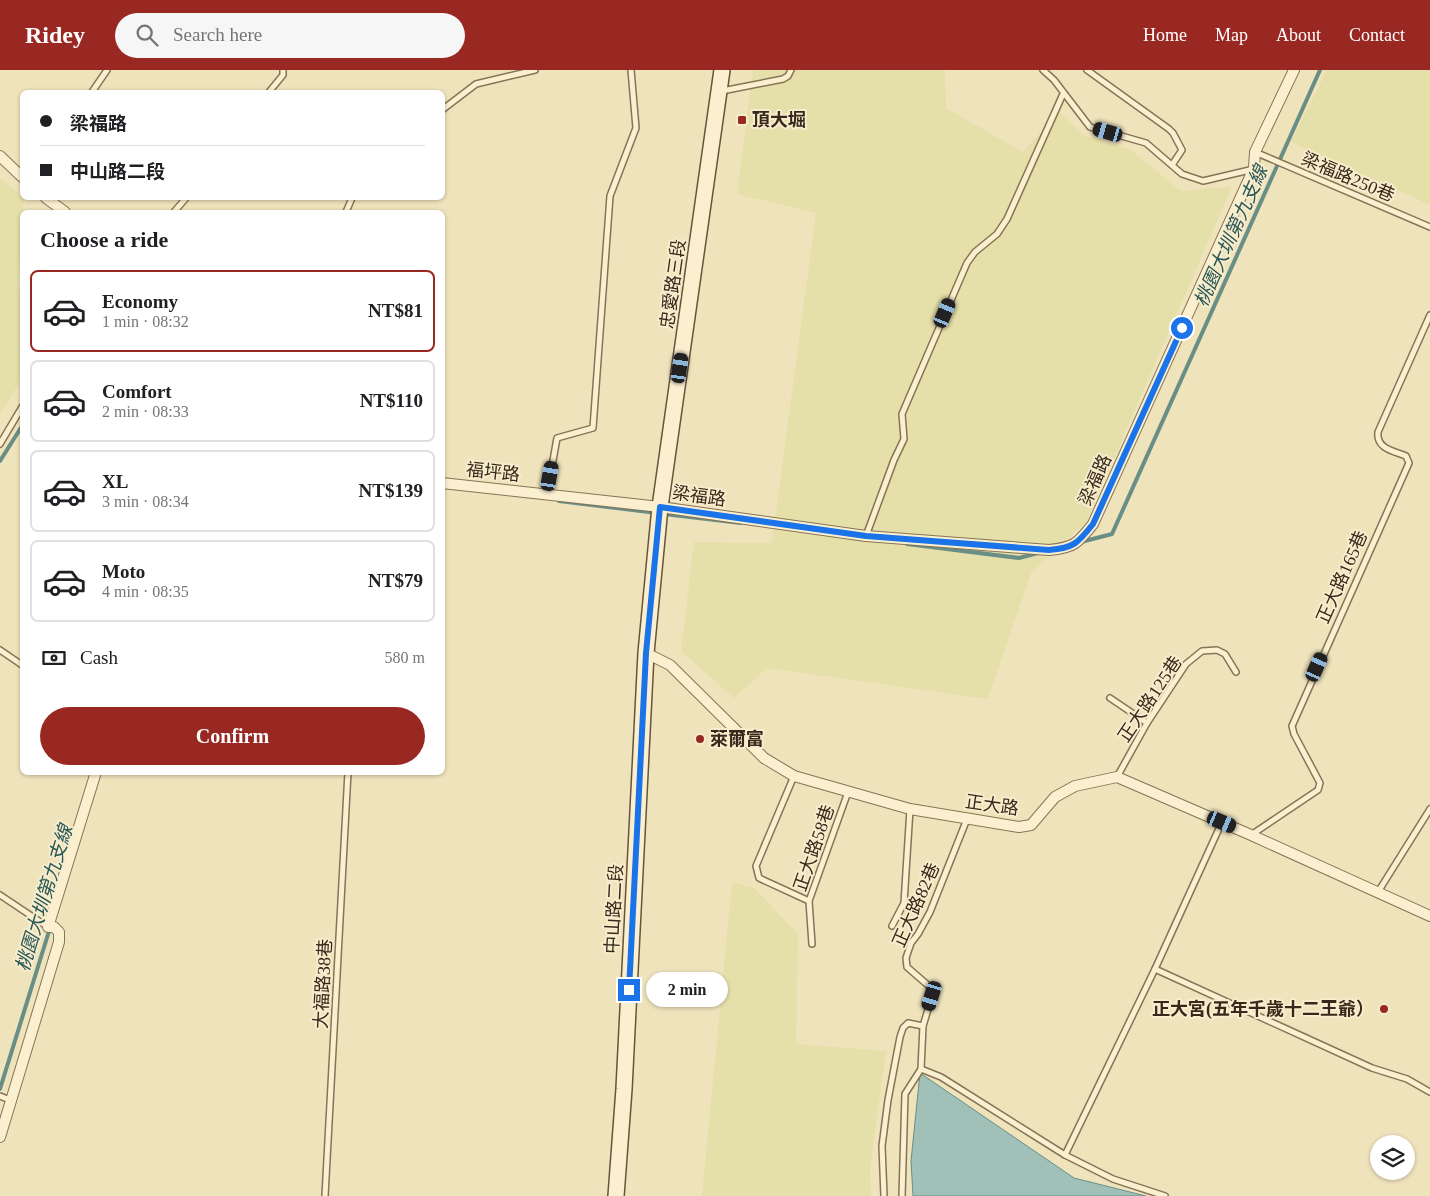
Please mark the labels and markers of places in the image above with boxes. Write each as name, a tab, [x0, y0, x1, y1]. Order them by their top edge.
place label: 頂大堀	[752, 110, 806, 130]
marker: 頂大堀	[736, 114, 748, 126]
place label: 萊爾富	[710, 729, 764, 749]
marker: 萊爾富	[694, 733, 706, 745]
place label: 正大宮(五年千歲十二王爺）	[1152, 999, 1374, 1020]
marker: 正大宮(五年千歲十二王爺）	[1378, 1003, 1390, 1015]

